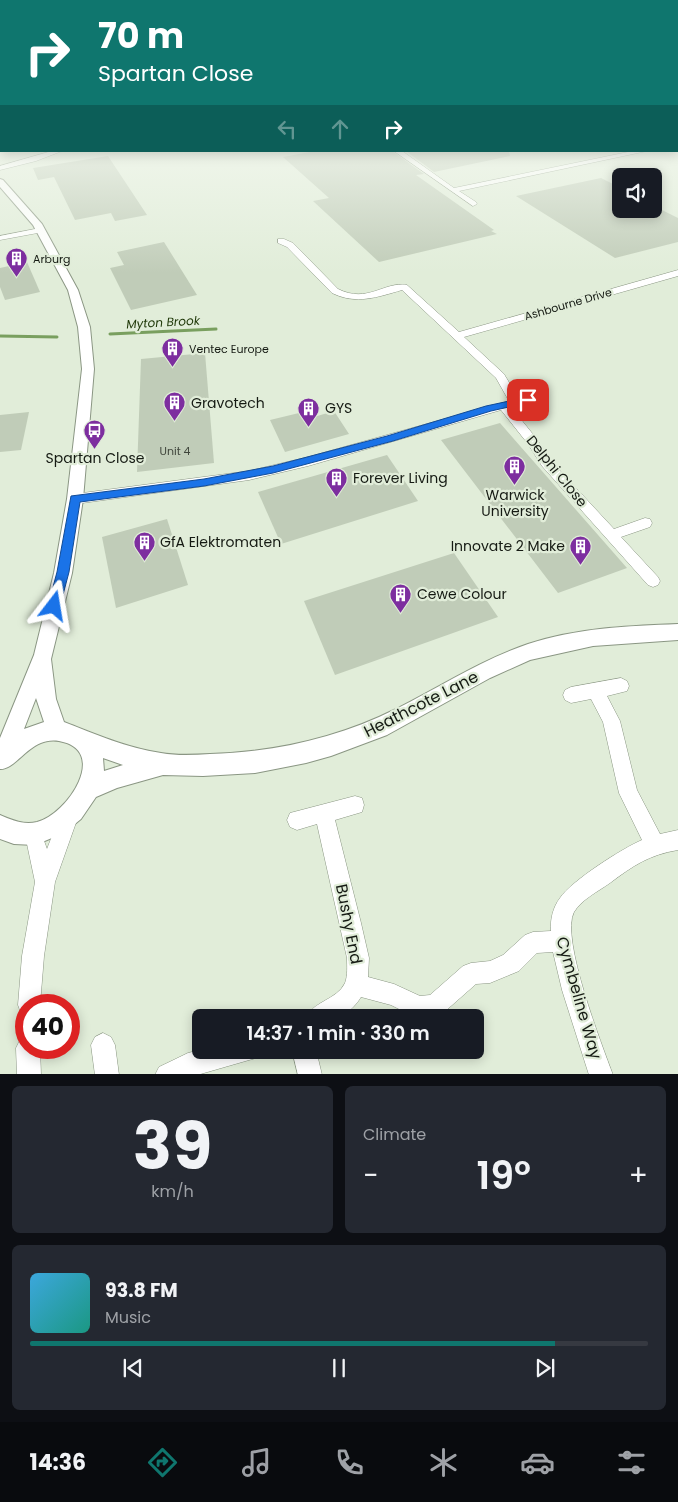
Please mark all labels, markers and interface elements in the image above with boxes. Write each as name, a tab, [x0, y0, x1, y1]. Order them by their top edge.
text: 70 m	[98, 11, 184, 60]
icon: right	[15, 20, 80, 85]
text: Spartan Close	[98, 58, 253, 89]
icon: left	[273, 115, 301, 143]
icon: ahead	[326, 115, 354, 143]
icon: right	[379, 115, 407, 143]
map controls	[612, 168, 662, 218]
button: sound	[612, 168, 662, 218]
building icon: Arburg	[5, 247, 29, 278]
place label: Arburg	[33, 251, 71, 267]
street label: Ashbourne Drive	[522, 284, 614, 324]
water label: Myton Brook	[126, 312, 201, 332]
building icon: Ventec Europe	[161, 337, 185, 368]
place label: Ventec Europe	[189, 341, 269, 357]
pin	[507, 379, 549, 421]
icon: arrive	[514, 386, 542, 414]
building icon: Gravotech	[163, 391, 187, 422]
place label: Gravotech	[191, 393, 265, 413]
building icon: GYS	[297, 396, 321, 427]
place label: GYS	[325, 398, 352, 418]
bus stop icon: Spartan Close	[83, 418, 107, 449]
street label: Delphi Close	[522, 431, 592, 511]
house number: Unit 4	[159, 443, 191, 459]
place label: Spartan Close	[46, 448, 145, 468]
building icon: Warwick University	[503, 455, 527, 486]
building icon: Forever Living	[325, 466, 349, 497]
place label: Forever Living	[353, 468, 448, 488]
place label: Warwick University	[481, 485, 549, 521]
building icon: GfA Elektromaten	[132, 530, 156, 561]
place label: GfA Elektromaten	[160, 532, 281, 552]
building icon: Innovate 2 Make	[569, 534, 593, 565]
place label: Innovate 2 Make	[451, 536, 565, 556]
position arrow	[27, 579, 79, 631]
building icon: Cewe Colour	[389, 582, 413, 613]
place label: Cewe Colour	[417, 584, 507, 604]
street label: Heathcote Lane	[360, 665, 482, 743]
street label: Bushy End	[330, 882, 368, 966]
street label: Cymbeline Way	[551, 934, 607, 1062]
speed limit sign: 40	[15, 994, 80, 1059]
text: 14:37 · 1 min · 330 m	[246, 1020, 430, 1047]
text: 39	[133, 1101, 212, 1192]
text: Climate	[363, 1123, 426, 1146]
text: 19°	[476, 1149, 531, 1202]
text: −	[363, 1156, 378, 1195]
text: +	[629, 1156, 648, 1195]
text: km/h	[151, 1180, 194, 1203]
text: 93.8 FM	[105, 1277, 178, 1304]
text: Music	[105, 1306, 151, 1329]
icon: previous	[119, 1354, 147, 1382]
icon: pause	[325, 1354, 353, 1382]
icon: next	[531, 1354, 559, 1382]
icon: directions	[145, 1445, 180, 1480]
icon: music	[239, 1445, 274, 1480]
icon: phone	[332, 1445, 367, 1480]
icon: climate	[426, 1445, 461, 1480]
icon: car	[520, 1445, 555, 1480]
icon: filters	[614, 1445, 649, 1480]
text: 14:36	[29, 1447, 86, 1478]

